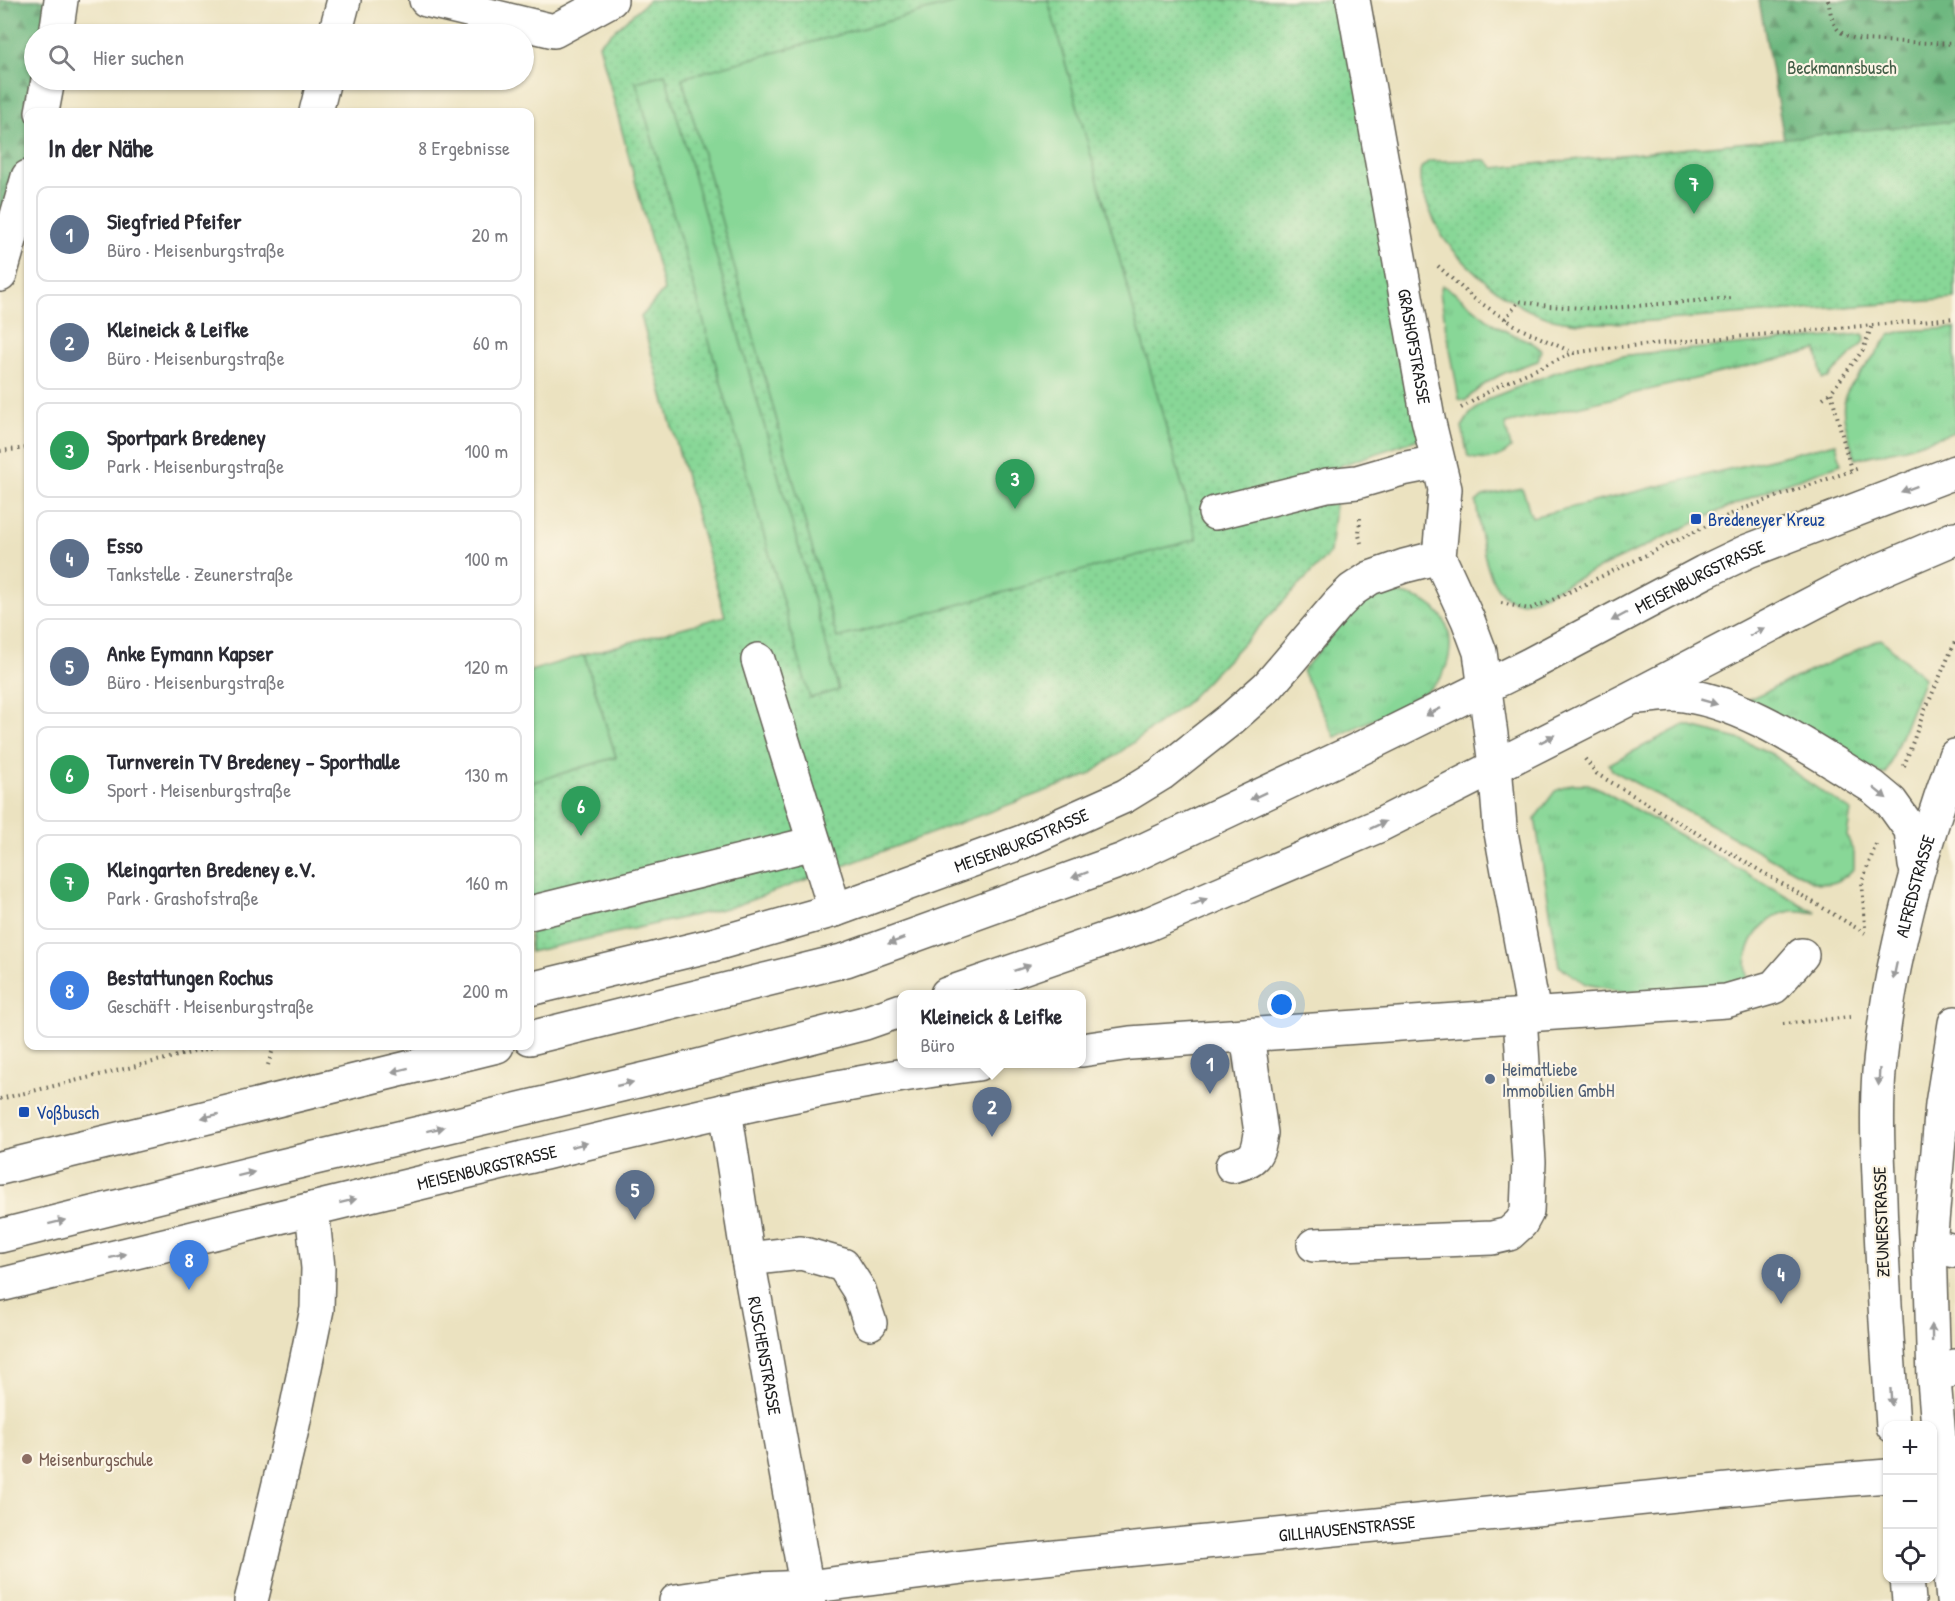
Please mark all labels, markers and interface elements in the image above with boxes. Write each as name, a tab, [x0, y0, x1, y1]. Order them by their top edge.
search box	[24, 24, 534, 90]
icon: search	[45, 41, 78, 74]
text: Hier suchen	[93, 42, 184, 72]
park label: Beckmannsbusch	[1787, 55, 1897, 80]
text: In der Nähe	[48, 130, 154, 165]
text: 8 Ergebnisse	[418, 134, 510, 161]
pin: 7	[1674, 164, 1714, 214]
text: Siegfried Pfeifer	[107, 206, 242, 236]
text: 1	[66, 221, 73, 248]
text: 20 m	[471, 221, 508, 248]
text: Büro · Meisenburgstraße	[107, 236, 285, 263]
street label: GRASHOFSTRASSE	[1392, 287, 1438, 406]
text: Kleineick & Leifke	[107, 314, 249, 344]
text: 2	[65, 329, 74, 356]
text: 60 m	[473, 329, 508, 356]
text: Büro · Meisenburgstraße	[107, 344, 285, 371]
text: Sportpark Bredeney	[107, 422, 266, 452]
text: 3	[65, 437, 74, 464]
text: 100 m	[465, 437, 508, 464]
text: Park · Meisenburgstraße	[107, 452, 284, 479]
pin: 3	[996, 460, 1034, 509]
one-way arrow	[1899, 484, 1917, 494]
place label: Bredeneyer Kreuz	[1708, 507, 1825, 532]
marker: Bredeneyer Kreuz	[1689, 512, 1703, 526]
text: Esso	[107, 530, 143, 560]
street label: MEISENBURGSTRASSE	[1630, 533, 1768, 619]
text: 4	[66, 545, 73, 572]
text: 100 m	[465, 545, 508, 572]
text: Tankstelle · Zeunerstraße	[107, 560, 293, 587]
one-way arrow	[1610, 613, 1627, 622]
one-way arrow	[1749, 627, 1766, 637]
text: Anke Eymann Kapser	[107, 638, 273, 668]
text: 5	[65, 653, 74, 680]
text: 120 m	[464, 653, 508, 680]
text: Büro · Meisenburgstraße	[107, 668, 285, 695]
one-way arrow	[1700, 698, 1718, 707]
one-way arrow	[1425, 707, 1442, 716]
one-way arrow	[1539, 734, 1556, 744]
text: Turnverein TV Bredeney - Sporthalle	[107, 746, 400, 776]
text: 6	[66, 761, 73, 788]
text: 130 m	[465, 761, 508, 788]
text: Sport · Meisenburgstraße	[107, 776, 291, 803]
pin: 6	[562, 786, 600, 836]
one-way arrow	[1873, 787, 1888, 799]
one-way arrow	[1249, 792, 1266, 801]
street label: MEISENBURGSTRASSE	[951, 802, 1092, 878]
one-way arrow	[1370, 820, 1387, 829]
street label: ALFREDSTRASSE	[1889, 832, 1940, 940]
text: Kleingarten Bredeney e.V.	[107, 854, 316, 884]
text: 7	[65, 869, 74, 896]
text: 160 m	[466, 869, 508, 896]
one-way arrow	[1070, 871, 1088, 881]
text: Park · Grashofstraße	[107, 884, 259, 911]
one-way arrow	[1191, 897, 1209, 907]
one-way arrow	[887, 937, 905, 947]
text: Bestattungen Rochus	[107, 962, 273, 992]
one-way arrow	[1890, 962, 1899, 981]
one-way arrow	[1013, 963, 1031, 973]
text: 8	[65, 977, 74, 1004]
text: 200 m	[463, 977, 508, 1004]
popup	[897, 990, 1086, 1068]
your location	[1267, 990, 1296, 1019]
text: Geschäft · Meisenburgstraße	[107, 992, 314, 1019]
text: Kleineick & Leifke	[921, 1001, 1062, 1031]
text: Büro	[921, 1031, 955, 1058]
pin: 1	[1190, 1044, 1230, 1094]
place label: Heimatliebe Immobilien GmbH	[1502, 1057, 1614, 1103]
one-way arrow	[391, 1065, 409, 1075]
one-way arrow	[1875, 1067, 1884, 1086]
marker: Heimatliebe Immobilien GmbH	[1483, 1072, 1497, 1086]
one-way arrow	[616, 1079, 635, 1088]
pin: 2	[972, 1088, 1012, 1137]
place label: Voßbusch	[36, 1100, 99, 1125]
marker: Voßbusch	[17, 1105, 31, 1119]
one-way arrow	[201, 1111, 220, 1121]
one-way arrow	[426, 1124, 445, 1133]
street label: MEISENBURGSTRASSE	[415, 1138, 559, 1196]
one-way arrow	[570, 1140, 588, 1150]
street label: ZEUNERSTRASSE	[1867, 1166, 1895, 1278]
one-way arrow	[237, 1169, 255, 1179]
pin: 5	[616, 1170, 654, 1220]
one-way arrow	[339, 1195, 358, 1205]
one-way arrow	[48, 1216, 66, 1226]
pin: 8	[170, 1240, 208, 1290]
one-way arrow	[109, 1250, 127, 1260]
pin: 4	[1762, 1254, 1800, 1304]
street label: RUSCHENSTRASSE	[742, 1294, 788, 1417]
one-way arrow	[1928, 1324, 1937, 1343]
one-way arrow	[1886, 1388, 1896, 1407]
map controls	[1883, 1421, 1937, 1583]
button: +	[1883, 1421, 1937, 1475]
place label: Meisenburgschule	[39, 1447, 153, 1472]
marker: Meisenburgschule	[20, 1452, 34, 1466]
button: −	[1883, 1475, 1937, 1529]
street label: GILLHAUSENSTRASSE	[1277, 1509, 1416, 1547]
button: locate	[1883, 1529, 1937, 1583]

